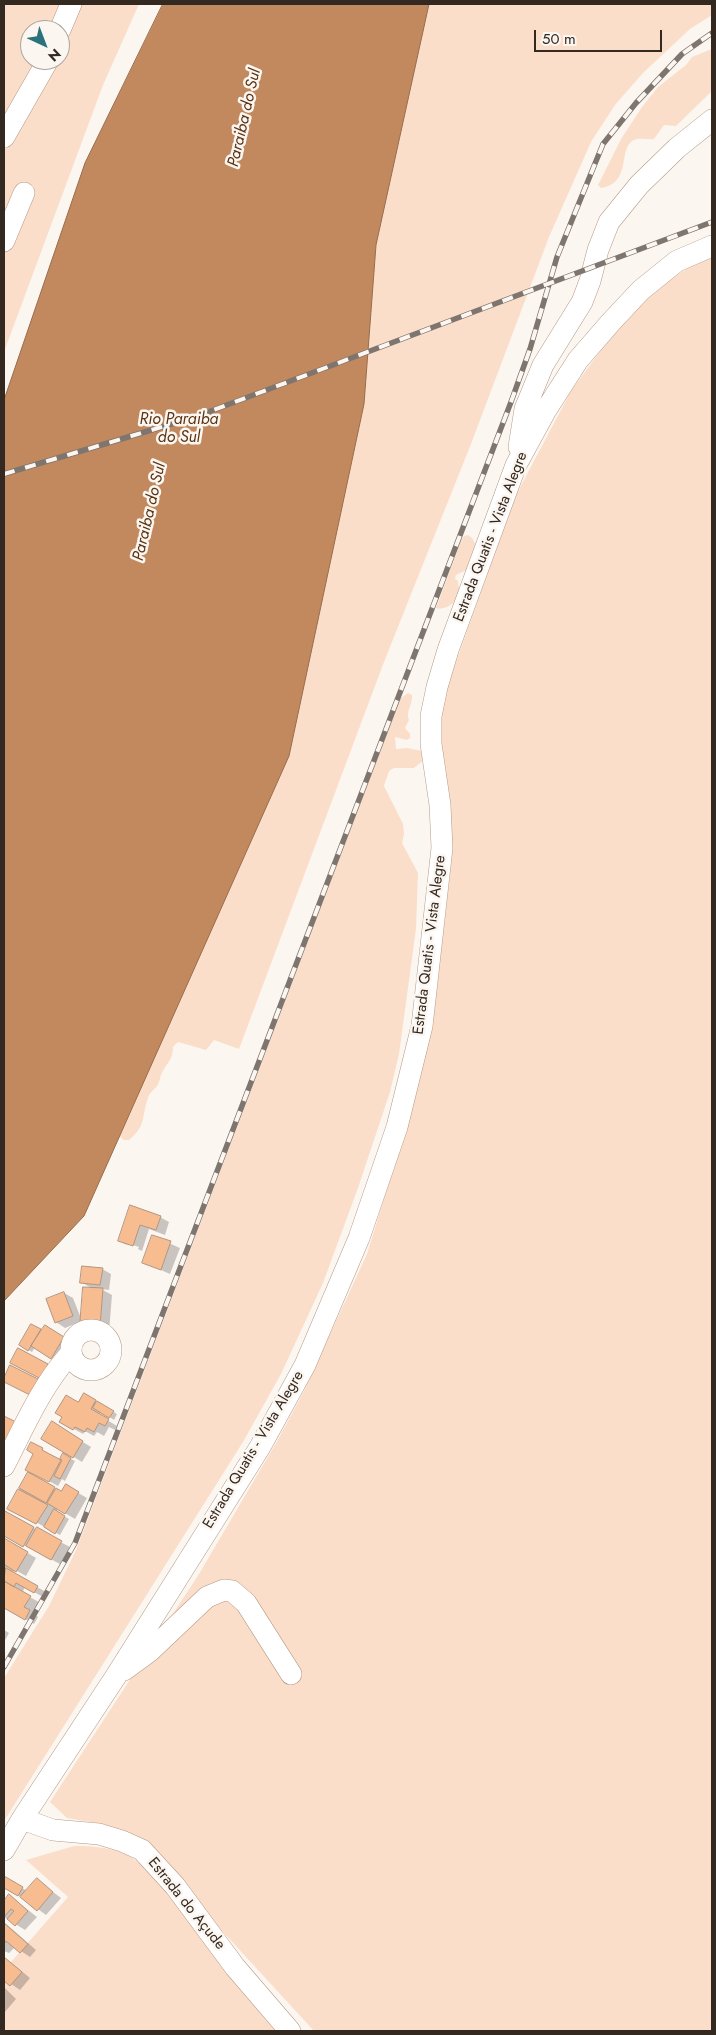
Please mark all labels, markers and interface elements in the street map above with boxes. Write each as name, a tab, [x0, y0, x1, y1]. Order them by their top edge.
north arrow	[20, 20, 70, 70]
scale bar	[536, 20, 664, 52]
text: 50 m	[542, 28, 576, 50]
text: N	[44, 44, 65, 66]
water label: Paraiba do Sul	[224, 67, 266, 169]
water label: Rio Paraiba do Sul	[140, 410, 218, 448]
street label: Estrada Quatis - Vista Alegre	[450, 449, 532, 625]
water label: Paraiba do Sul	[129, 461, 171, 563]
street label: Estrada Quatis - Vista Alegre	[410, 854, 450, 1036]
street label: Estrada Quatis - Vista Alegre	[200, 1368, 308, 1532]
street label: Estrada do Açude	[143, 1854, 229, 1954]

